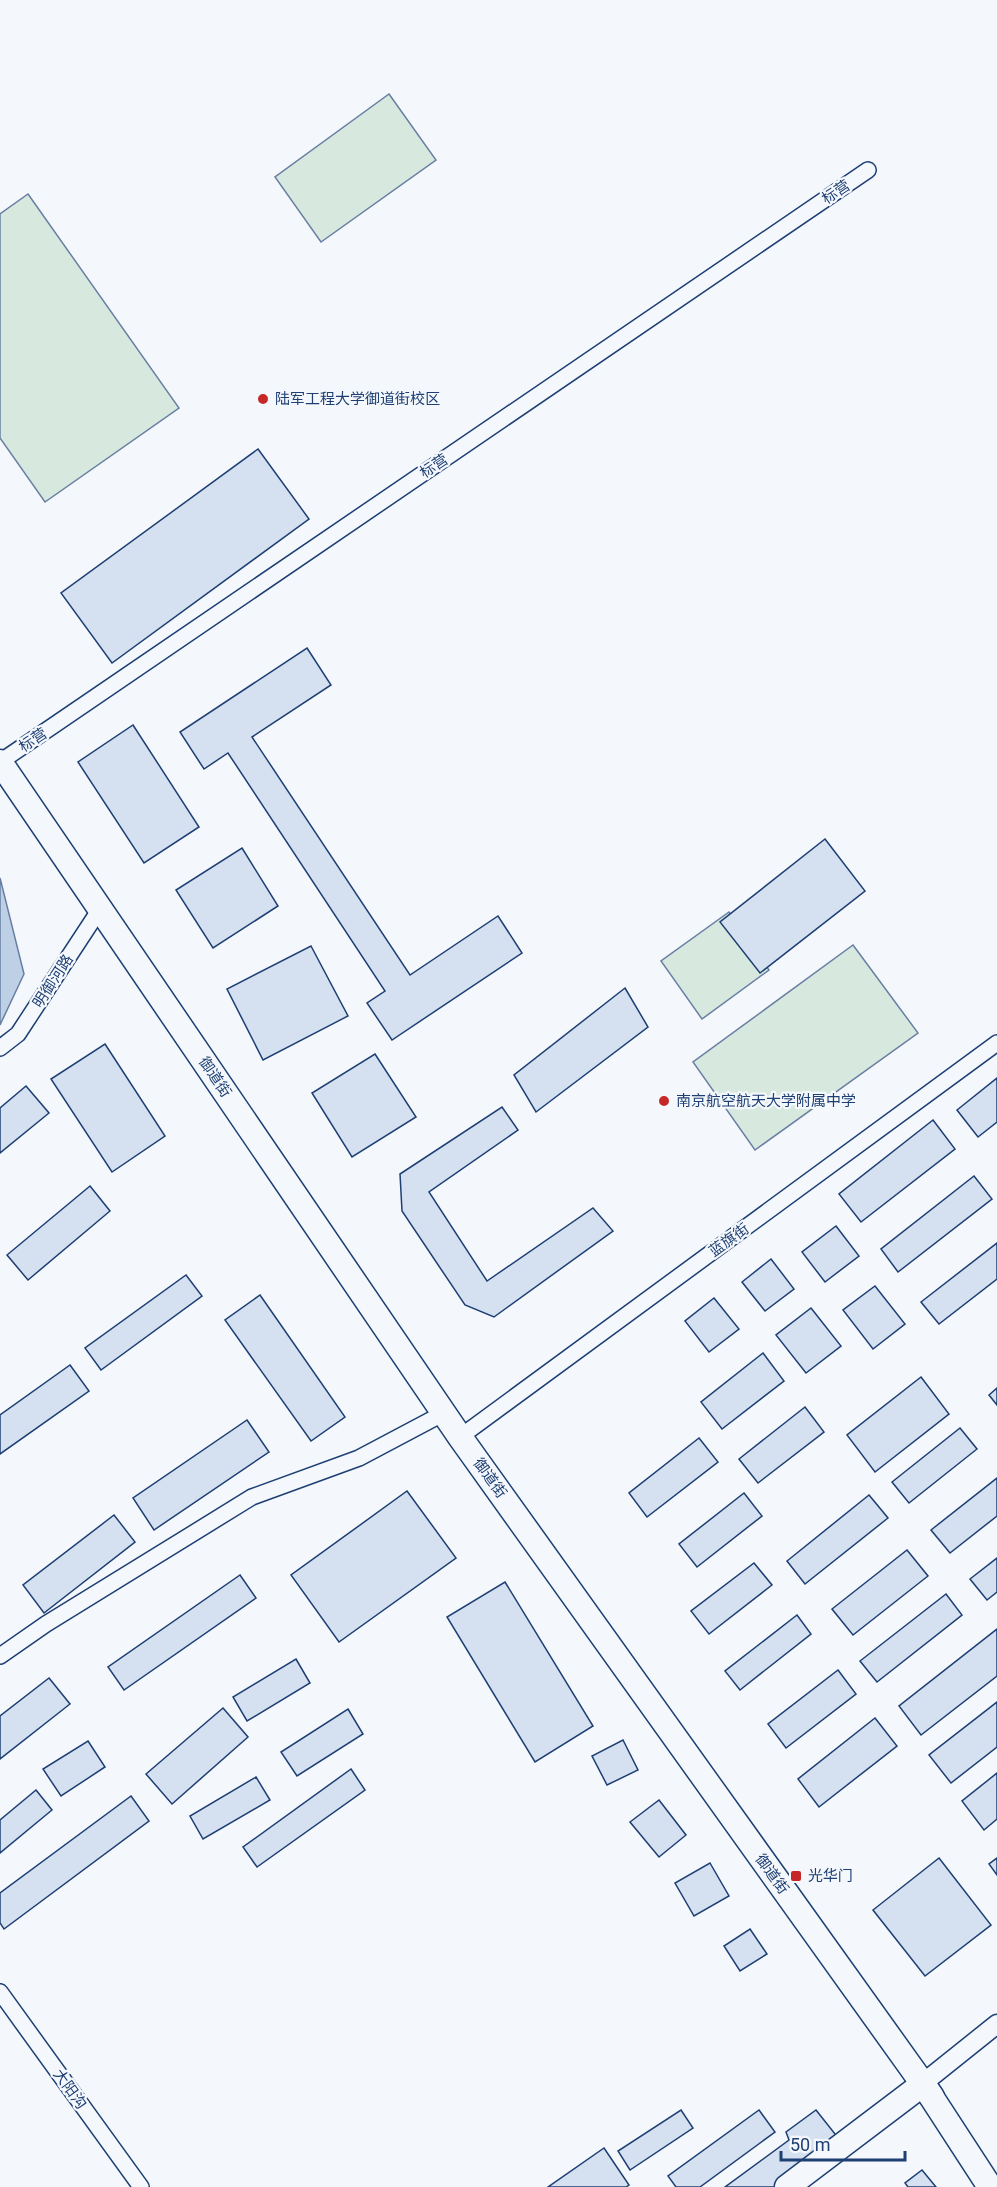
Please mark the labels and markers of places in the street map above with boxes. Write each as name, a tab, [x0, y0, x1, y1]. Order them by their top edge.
place label: 陆军工程大学御道街校区	[275, 390, 440, 408]
marker: 陆军工程大学御道街校区	[256, 392, 270, 406]
place label: 南京航空航天大学附属中学	[676, 1092, 856, 1110]
marker: 南京航空航天大学附属中学	[657, 1094, 671, 1108]
place label: 光华门	[808, 1867, 853, 1885]
marker: 光华门	[789, 1869, 803, 1883]

